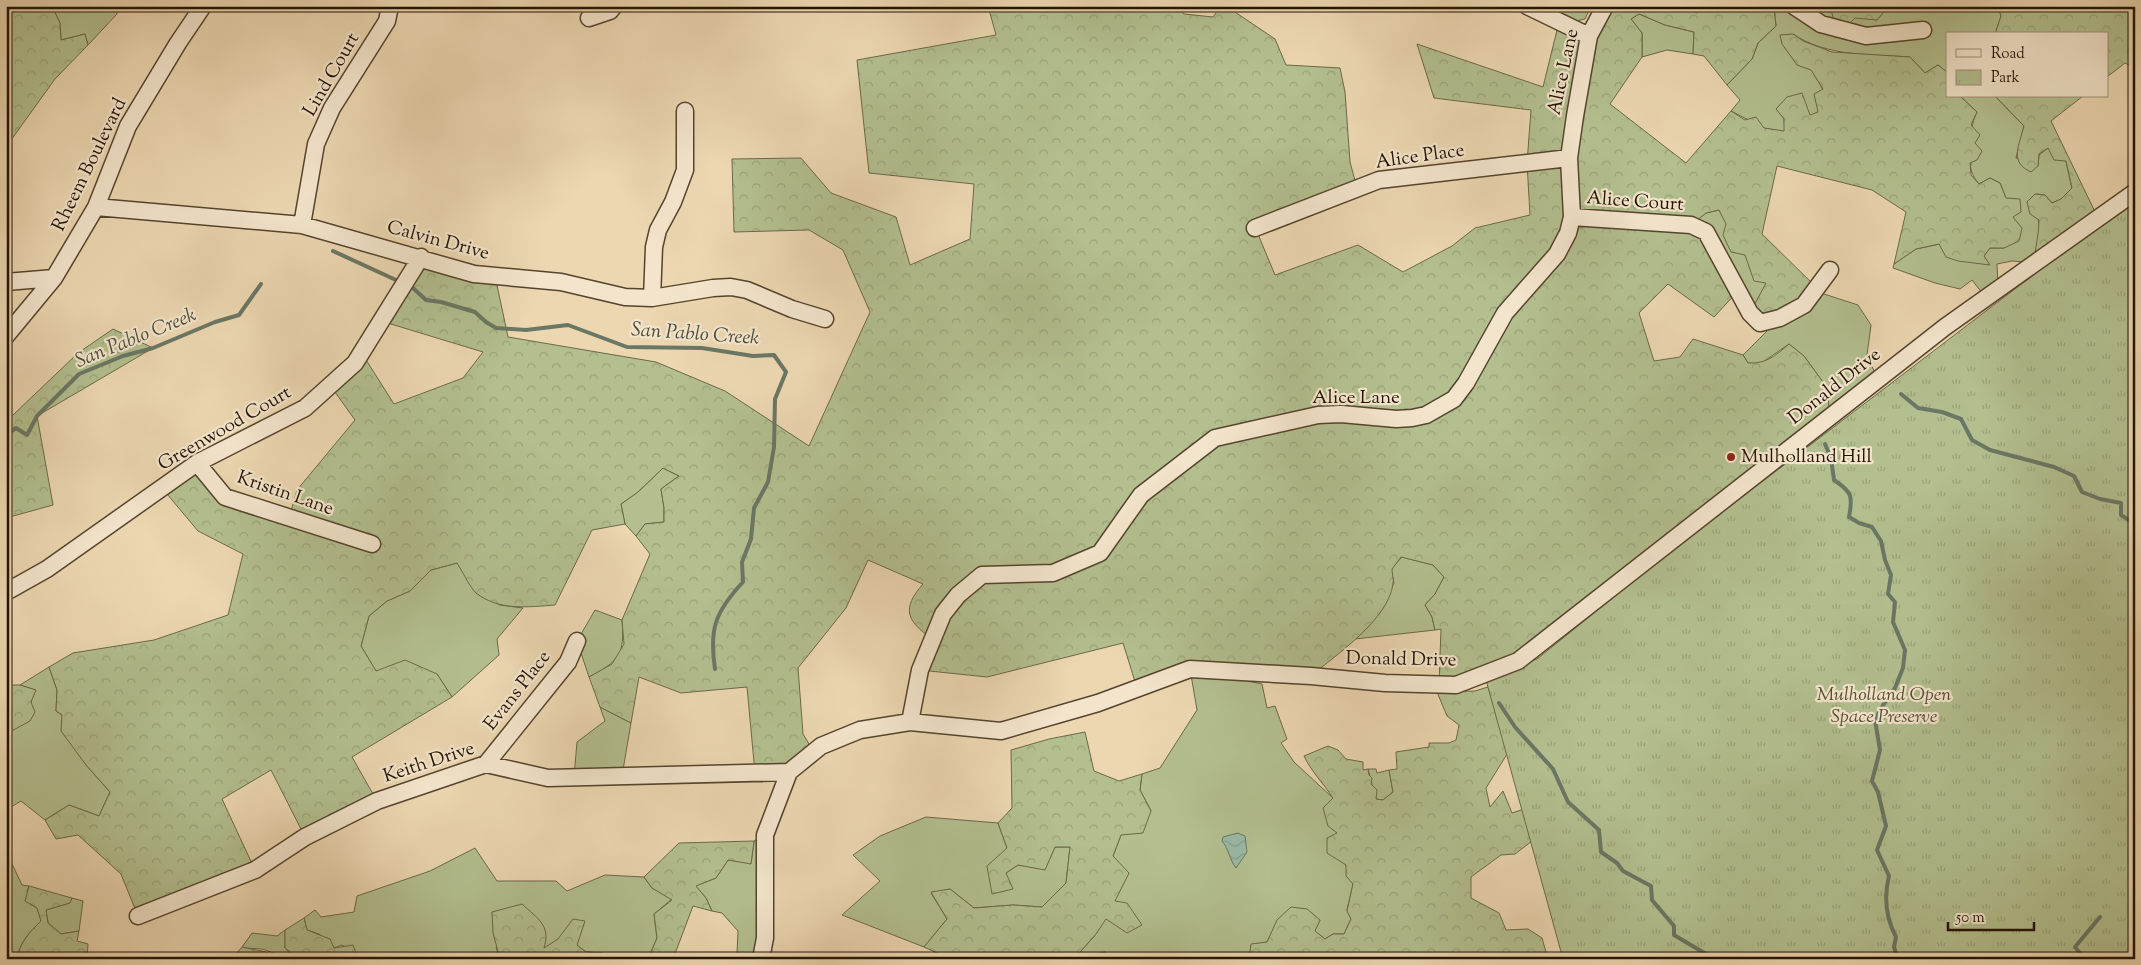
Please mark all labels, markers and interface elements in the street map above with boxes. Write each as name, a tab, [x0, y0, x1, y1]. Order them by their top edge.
street label: Alice Lane	[1542, 26, 1586, 118]
street label: Lind Court	[297, 28, 367, 122]
legend	[1946, 32, 2108, 98]
text: Road	[1991, 44, 2025, 65]
text: Park	[1991, 68, 2020, 89]
street label: Rheem Boulevard	[46, 94, 134, 236]
street label: Alice Place	[1374, 137, 1466, 177]
street label: Alice Court	[1586, 185, 1685, 219]
street label: Calvin Drive	[384, 214, 492, 268]
water label: San Pablo Creek	[71, 302, 201, 376]
water label: San Pablo Creek	[630, 316, 760, 354]
street label: Donald Drive	[1783, 342, 1887, 432]
street label: Greenwood Court	[153, 380, 297, 478]
street label: Alice Lane	[1312, 385, 1400, 412]
place label: Mulholland Hill	[1741, 444, 1872, 471]
marker: Mulholland Hill	[1725, 451, 1737, 463]
street label: Kristin Lane	[233, 465, 337, 523]
street label: Evans Place	[478, 645, 558, 737]
street label: Donald Drive	[1345, 646, 1457, 674]
park label: Mulholland Open Space Preserve	[1817, 682, 1951, 731]
street label: Keith Drive	[380, 736, 478, 790]
scale bar	[1948, 900, 2035, 932]
text: 50 m	[1955, 908, 1985, 929]

